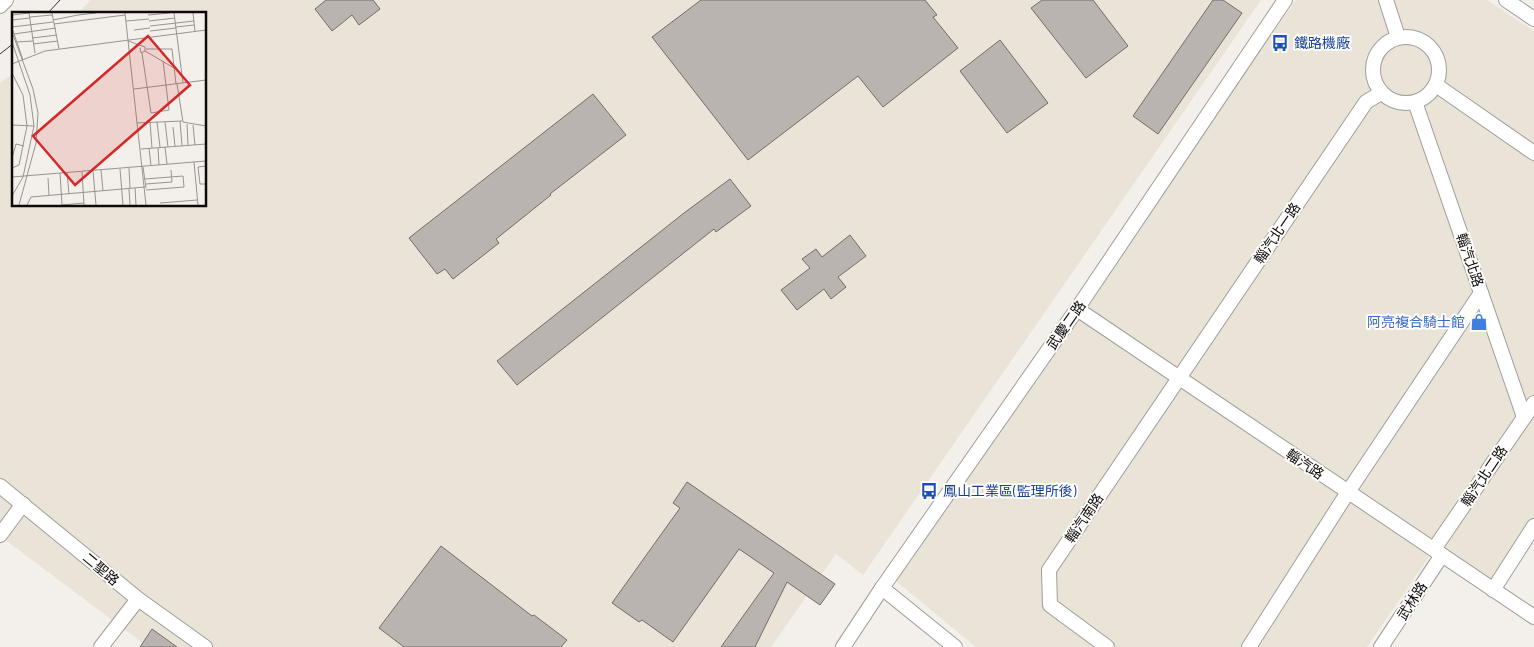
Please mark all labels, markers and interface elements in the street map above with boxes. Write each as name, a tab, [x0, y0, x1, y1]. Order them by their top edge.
inset map	[12, 12, 206, 206]
bus stop icon: 鐵路機廠	[1270, 33, 1290, 53]
place label: 鐵路機廠	[1294, 34, 1350, 51]
street label: 輜汽北一路	[1250, 199, 1303, 266]
street label: 輜汽北路	[1453, 231, 1488, 289]
street label: 武慶二路	[1043, 297, 1089, 353]
shop icon: 阿亮複合騎士館	[1469, 312, 1489, 332]
place label: 阿亮複合騎士館	[1367, 313, 1465, 330]
street label: 輜汽北二路	[1457, 442, 1510, 509]
street label: 輜汽路	[1283, 445, 1327, 482]
bus stop icon: 鳳山工業區(監理所後)	[919, 481, 939, 501]
place label: 鳳山工業區(監理所後)	[943, 482, 1077, 499]
street label: 輜汽南路	[1061, 490, 1106, 546]
street label: 二聖路	[80, 549, 123, 589]
street label: 武林路	[1393, 578, 1430, 623]

